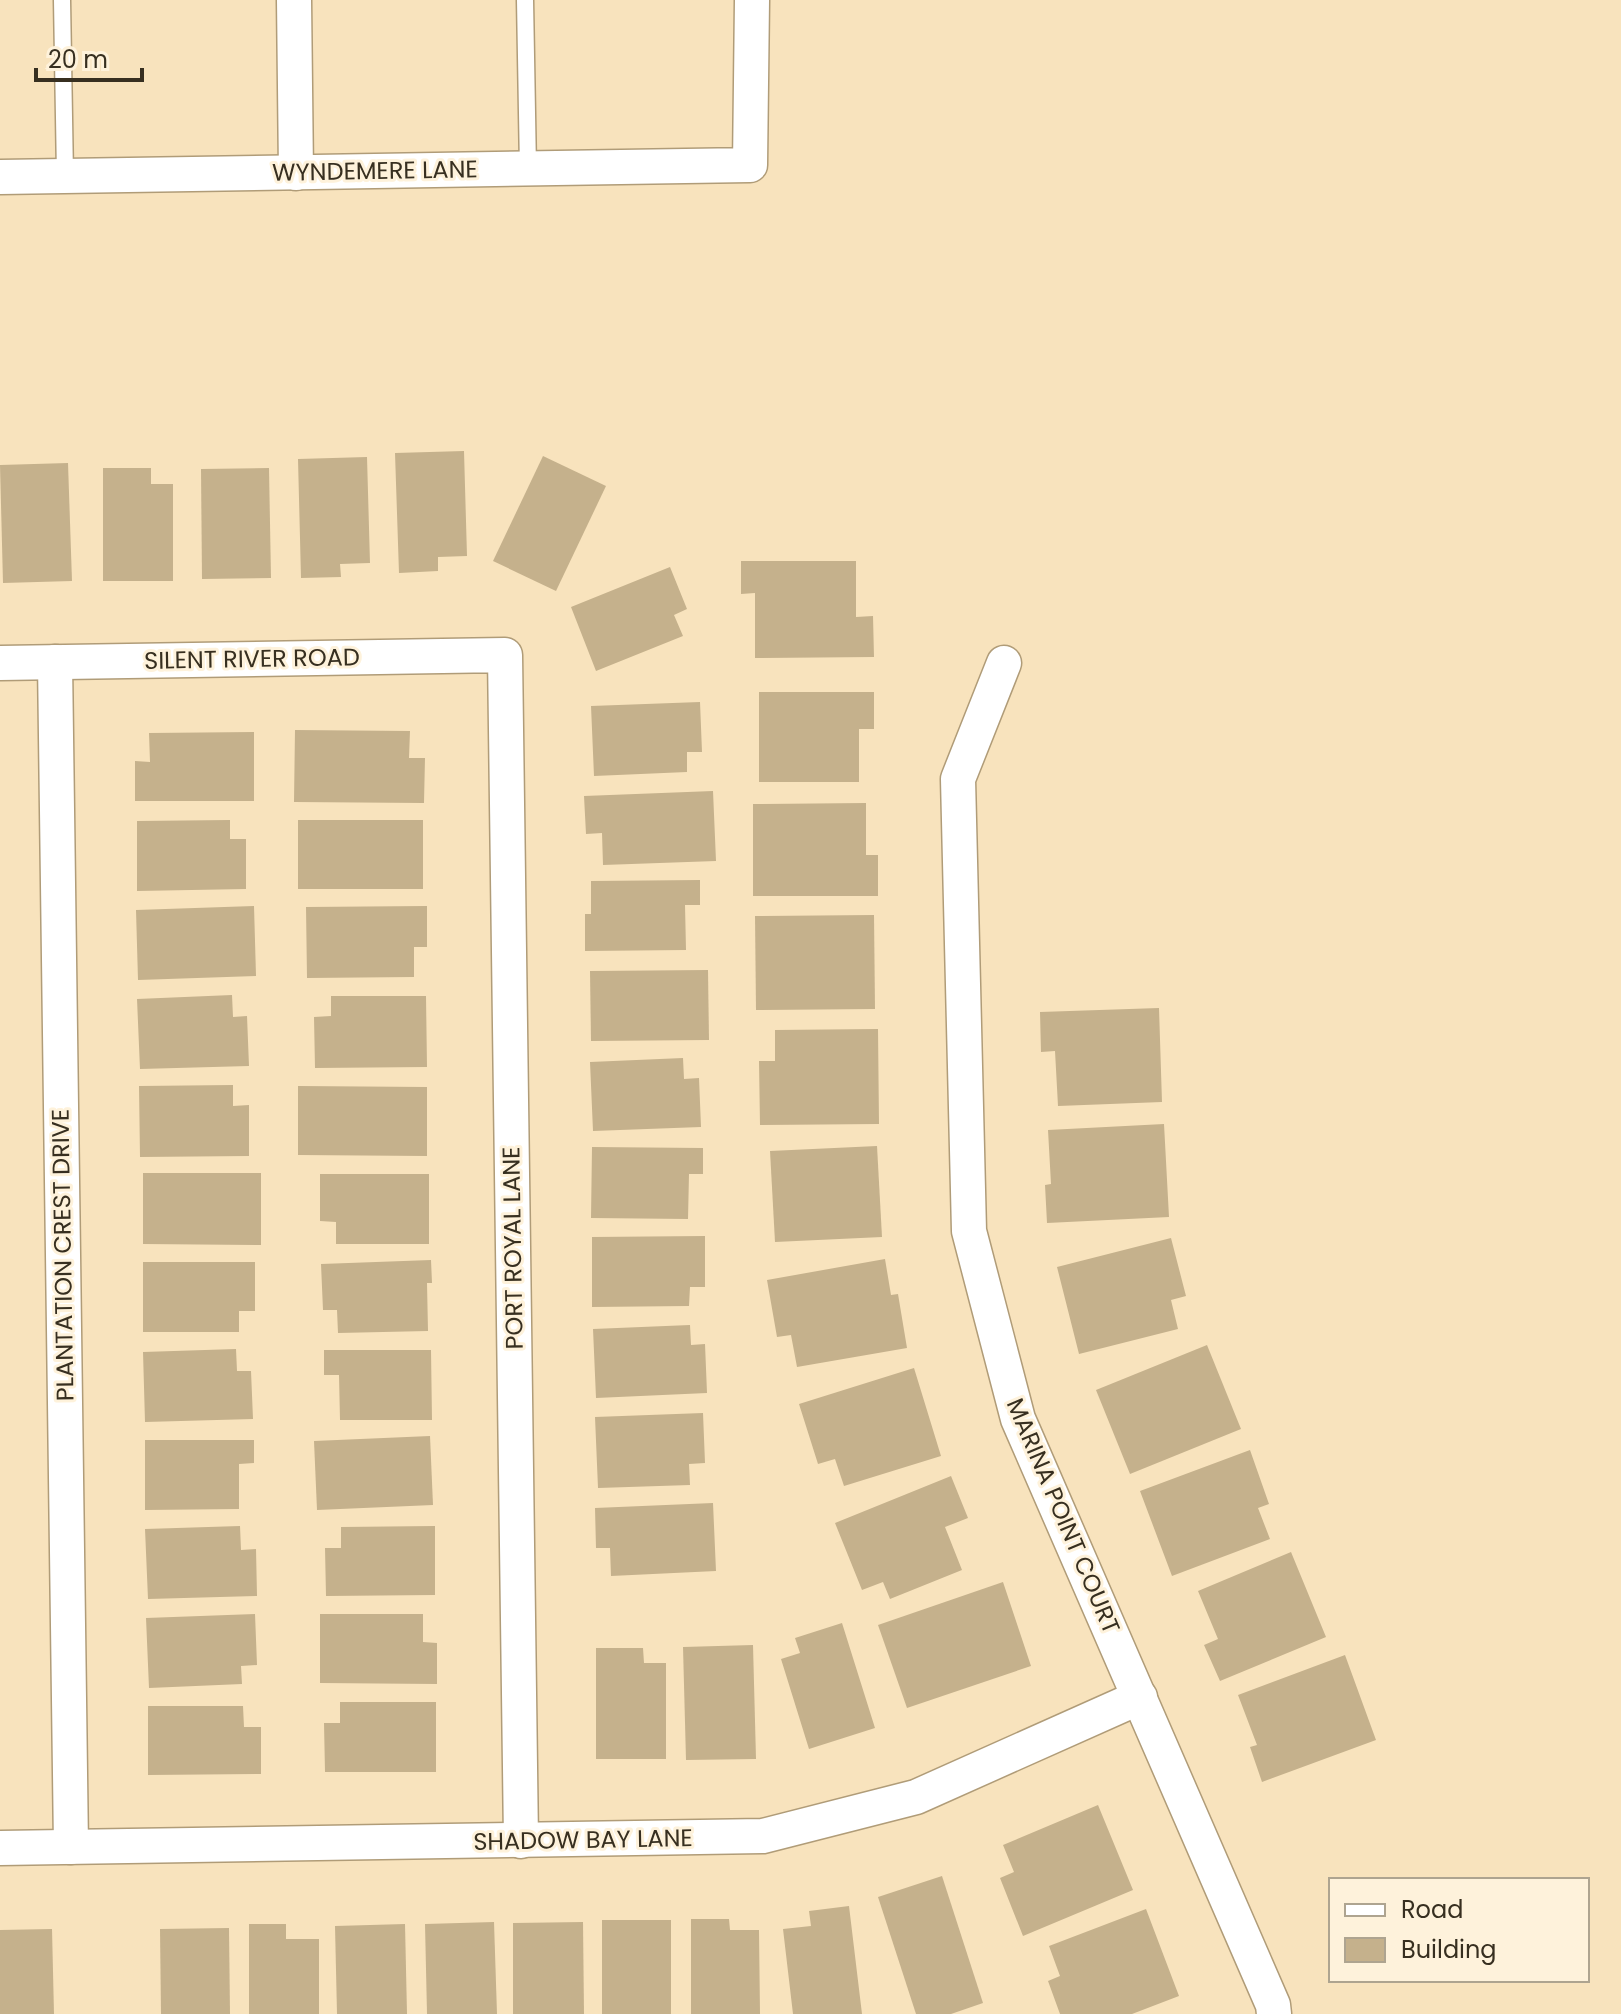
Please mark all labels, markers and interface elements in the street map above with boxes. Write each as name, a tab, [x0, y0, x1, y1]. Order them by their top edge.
scale bar	[36, 32, 142, 82]
text: 20 m	[48, 43, 108, 76]
street label: WYNDEMERE LANE	[272, 152, 478, 189]
street label: SILENT RIVER ROAD	[144, 640, 360, 677]
street label: PLANTATION CREST DRIVE	[43, 1109, 82, 1401]
street label: PORT ROYAL LANE	[494, 1146, 531, 1350]
street label: MARINA POINT COURT	[999, 1393, 1128, 1639]
street label: SHADOW BAY LANE	[473, 1821, 693, 1858]
legend	[1329, 1878, 1589, 1982]
text: Road	[1401, 1893, 1463, 1926]
text: Building	[1401, 1933, 1497, 1966]

